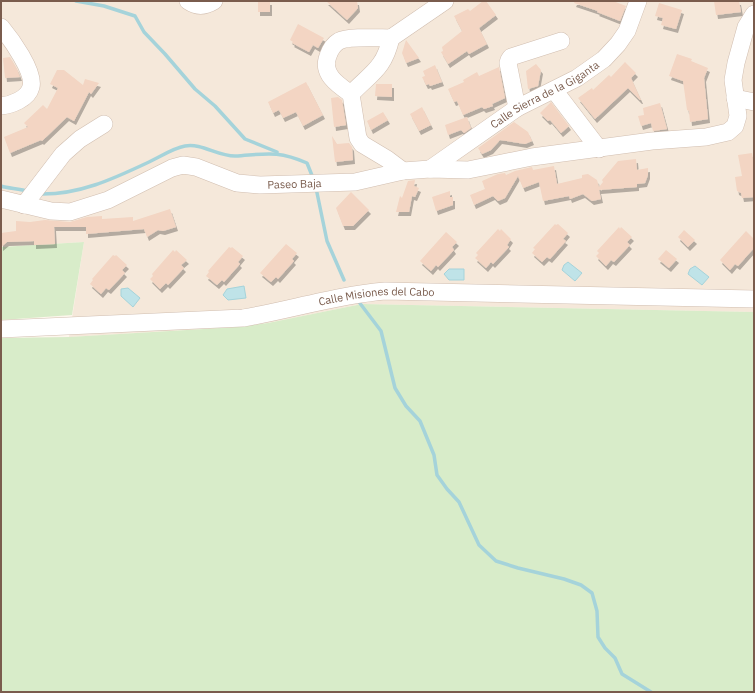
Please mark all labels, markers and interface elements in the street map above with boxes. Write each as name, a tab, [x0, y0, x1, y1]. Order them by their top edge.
street label: Calle Sierra de la Giganta	[488, 58, 602, 132]
street label: Paseo Baja	[267, 176, 322, 192]
street label: Calle Misiones del Cabo	[317, 284, 435, 309]

